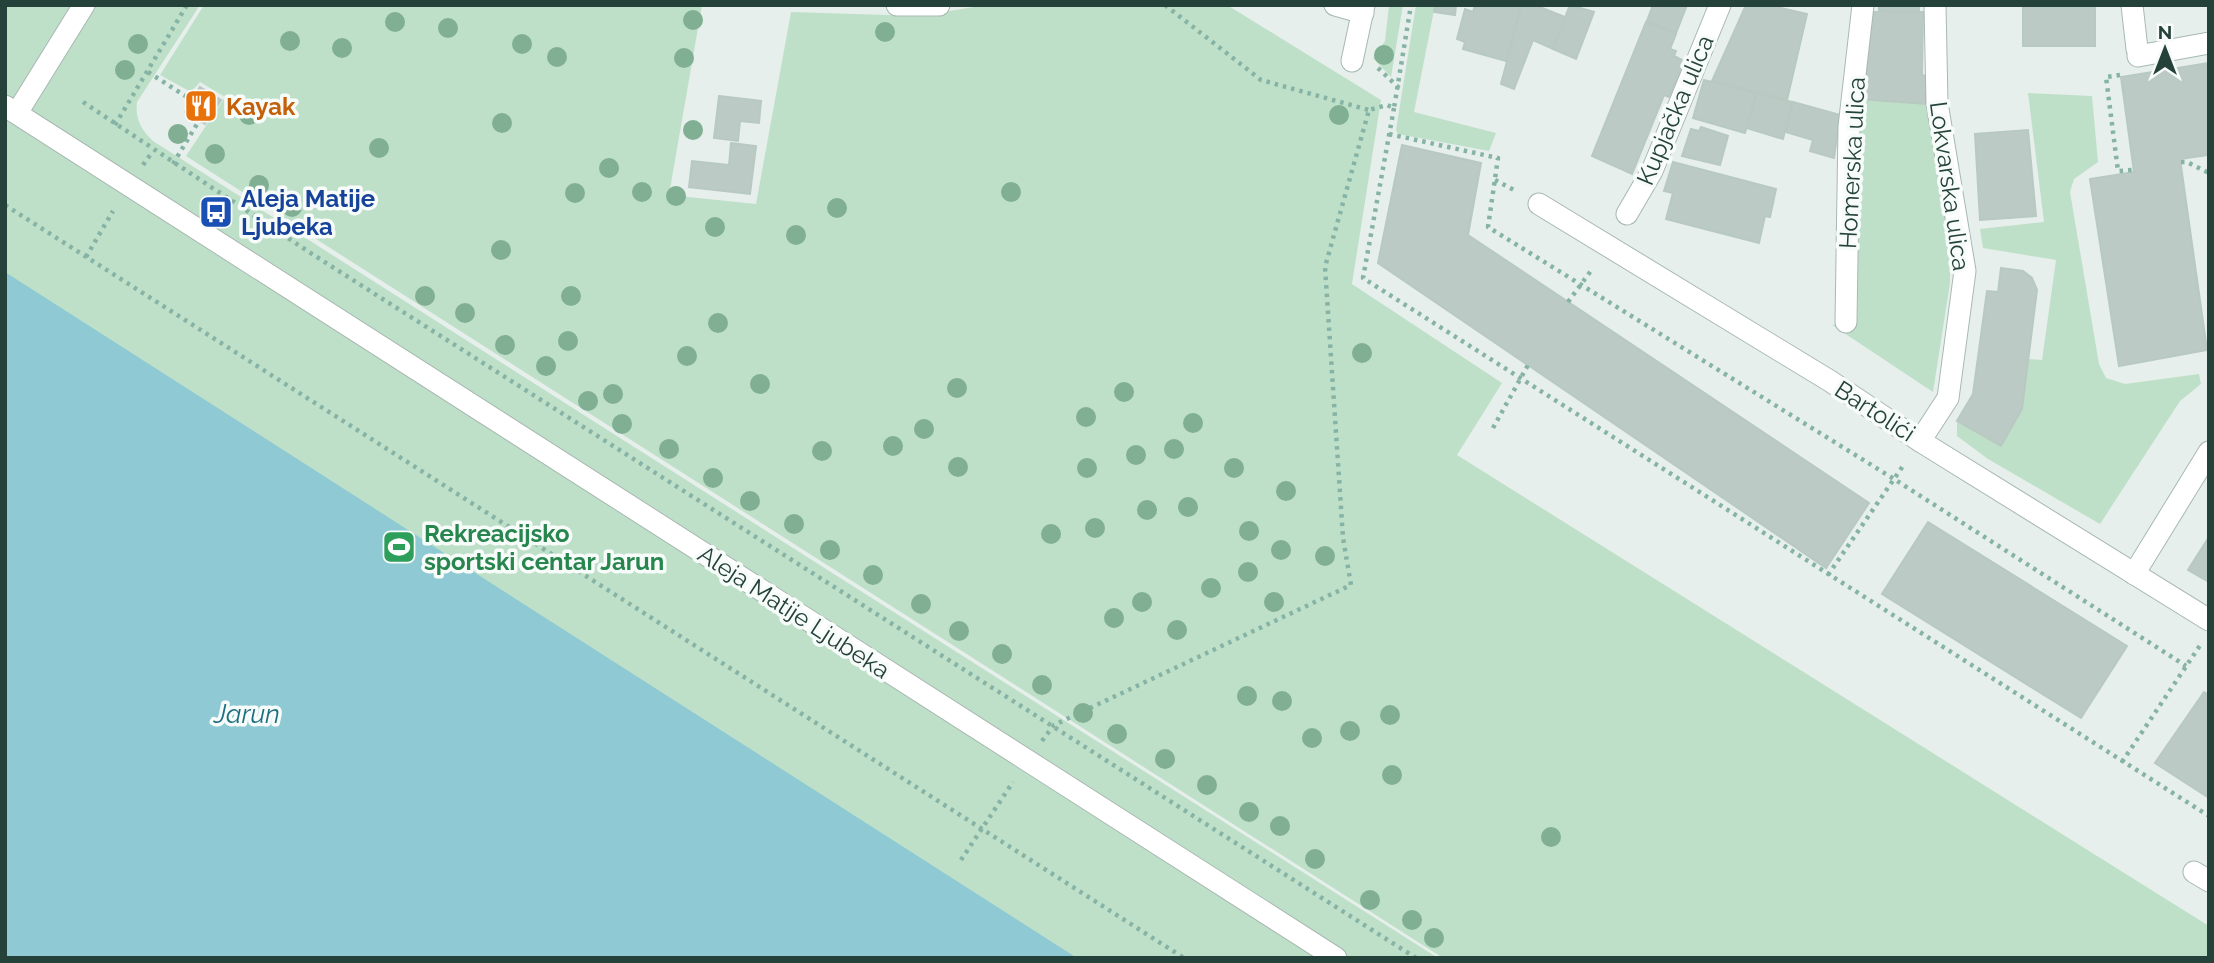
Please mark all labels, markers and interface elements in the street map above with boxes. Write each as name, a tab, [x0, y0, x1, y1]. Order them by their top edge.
north arrow	[2130, 14, 2200, 84]
text: N	[2158, 21, 2172, 43]
street label: Kupjačka ulica	[1630, 31, 1720, 189]
street label: Homerska ulica	[1833, 76, 1871, 250]
restaurant icon: Kayak	[182, 87, 220, 125]
place label: Kayak	[226, 92, 296, 121]
street label: Lokvarska ulica	[1924, 100, 1976, 272]
place label: Aleja Matije Ljubeka	[241, 184, 375, 241]
bus stop icon: Aleja Matije Ljubeka	[197, 193, 235, 231]
street label: Bartolići	[1829, 374, 1921, 448]
place label: Rekreacijsko sportski centar Jarun	[424, 519, 664, 576]
sports icon: Rekreacijsko sportski centar Jarun	[380, 528, 418, 566]
street label: Aleja Matije Ljubeka	[693, 539, 895, 685]
water label: Jarun	[213, 699, 280, 729]

